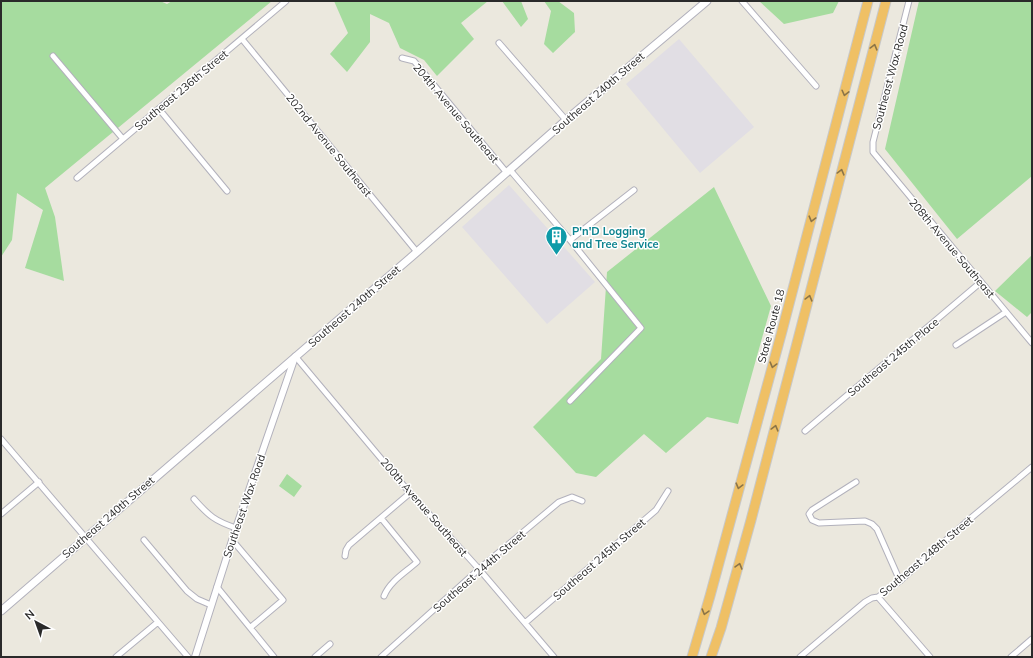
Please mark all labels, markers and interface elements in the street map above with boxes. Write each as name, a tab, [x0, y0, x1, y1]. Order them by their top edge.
street label: Southeast Wax Road	[869, 23, 911, 131]
one-way arrow	[869, 43, 878, 50]
street label: Southeast 236th Street	[131, 47, 231, 133]
street label: Southeast 240th Street	[549, 49, 647, 137]
street label: 204th Avenue Southeast	[410, 60, 502, 166]
one-way arrow	[841, 90, 849, 96]
street label: 202nd Avenue Southeast	[283, 91, 375, 199]
one-way arrow	[837, 169, 845, 176]
street label: 208th Avenue Southeast	[906, 195, 998, 301]
one-way arrow	[808, 216, 816, 222]
building icon: P'n'D Logging and Tree Service	[544, 224, 570, 257]
place label: P'n'D Logging and Tree Service	[572, 224, 659, 251]
street label: Southeast 240th Street	[305, 262, 403, 350]
street label: State Route 18	[754, 287, 788, 364]
one-way arrow	[804, 295, 813, 302]
street label: Southeast 245th Place	[844, 315, 942, 399]
one-way arrow	[769, 361, 778, 368]
one-way arrow	[771, 425, 779, 431]
street label: Southeast Wax Road	[220, 452, 268, 560]
street label: 200th Avenue Southeast	[377, 455, 471, 559]
street label: Southeast 240th Street	[59, 473, 157, 561]
one-way arrow	[736, 483, 744, 490]
street label: Southeast 248th Street	[876, 513, 976, 599]
street label: Southeast 245th Street	[550, 515, 648, 603]
street label: Southeast 244th Street	[430, 527, 528, 615]
one-way arrow	[734, 563, 743, 570]
north arrow	[16, 602, 56, 642]
text: N	[22, 606, 37, 622]
one-way arrow	[701, 608, 710, 615]

